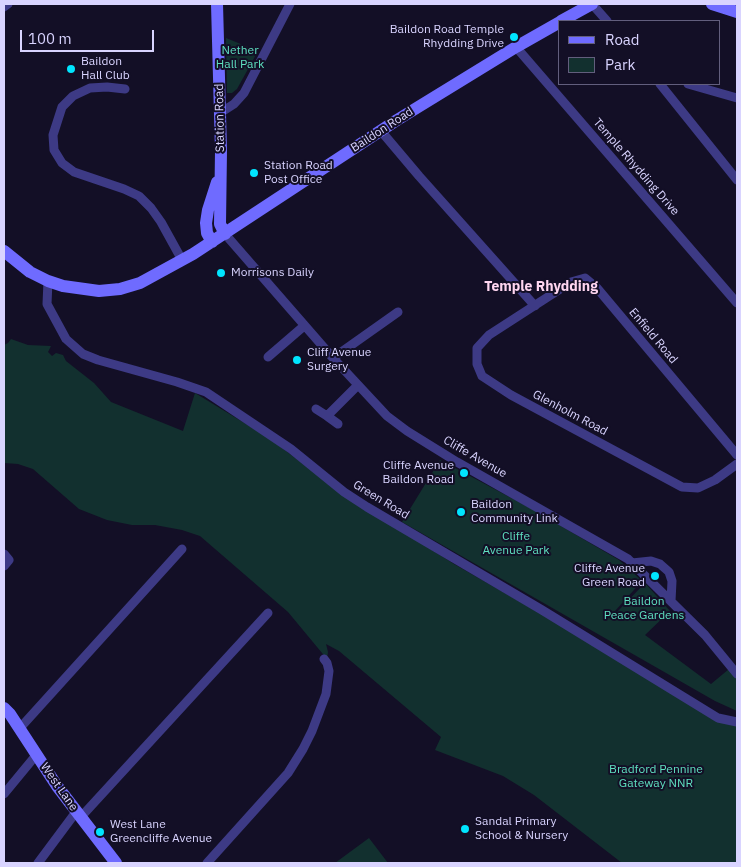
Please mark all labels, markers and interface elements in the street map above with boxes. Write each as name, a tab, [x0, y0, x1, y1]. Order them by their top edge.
scale bar	[22, 20, 156, 52]
legend	[558, 20, 721, 85]
place label: Baildon Road Temple Rhydding Drive	[390, 23, 504, 51]
text: 100 m	[28, 29, 72, 48]
text: Road	[605, 30, 640, 49]
marker: Baildon Road Temple Rhydding Drive	[508, 31, 520, 43]
park label: Nether Hall Park	[216, 44, 264, 72]
place label: Baildon Hall Club	[81, 55, 130, 83]
text: Park	[605, 55, 635, 74]
marker: Baildon Hall Club	[65, 63, 77, 75]
street label: Station Road	[212, 83, 228, 153]
street label: Baildon Road	[348, 105, 416, 155]
street label: Temple Rhydding Drive	[590, 116, 682, 218]
place label: Station Road Post Office	[264, 159, 333, 187]
marker: Station Road Post Office	[248, 167, 260, 179]
place label: Morrisons Daily	[231, 266, 314, 280]
marker: Morrisons Daily	[215, 267, 227, 279]
district label: Temple Rhydding	[484, 279, 598, 295]
street label: Enfield Road	[626, 305, 680, 367]
place label: Cliff Avenue Surgery	[307, 346, 371, 374]
marker: Cliff Avenue Surgery	[291, 354, 303, 366]
street label: Glenholm Road	[530, 387, 610, 439]
street label: Cliffe Avenue	[441, 433, 509, 481]
place label: Cliffe Avenue Baildon Road	[383, 459, 454, 487]
marker: Cliffe Avenue Baildon Road	[458, 467, 470, 479]
street label: Green Road	[350, 478, 412, 522]
place label: Baildon Community Link	[471, 498, 558, 526]
marker: Baildon Community Link	[455, 506, 467, 518]
park label: Cliffe Avenue Park	[482, 530, 550, 558]
place label: Cliffe Avenue Green Road	[574, 562, 645, 590]
marker: Cliffe Avenue Green Road	[649, 570, 661, 582]
park label: Baildon Peace Gardens	[604, 595, 684, 623]
street label: West Lane	[37, 760, 81, 814]
park label: Bradford Pennine Gateway NNR	[609, 763, 703, 791]
place label: Sandal Primary School & Nursery	[475, 815, 568, 843]
place label: West Lane Greencliffe Avenue	[110, 818, 212, 846]
marker: Sandal Primary School & Nursery	[459, 823, 471, 835]
marker: West Lane Greencliffe Avenue	[94, 826, 106, 838]

